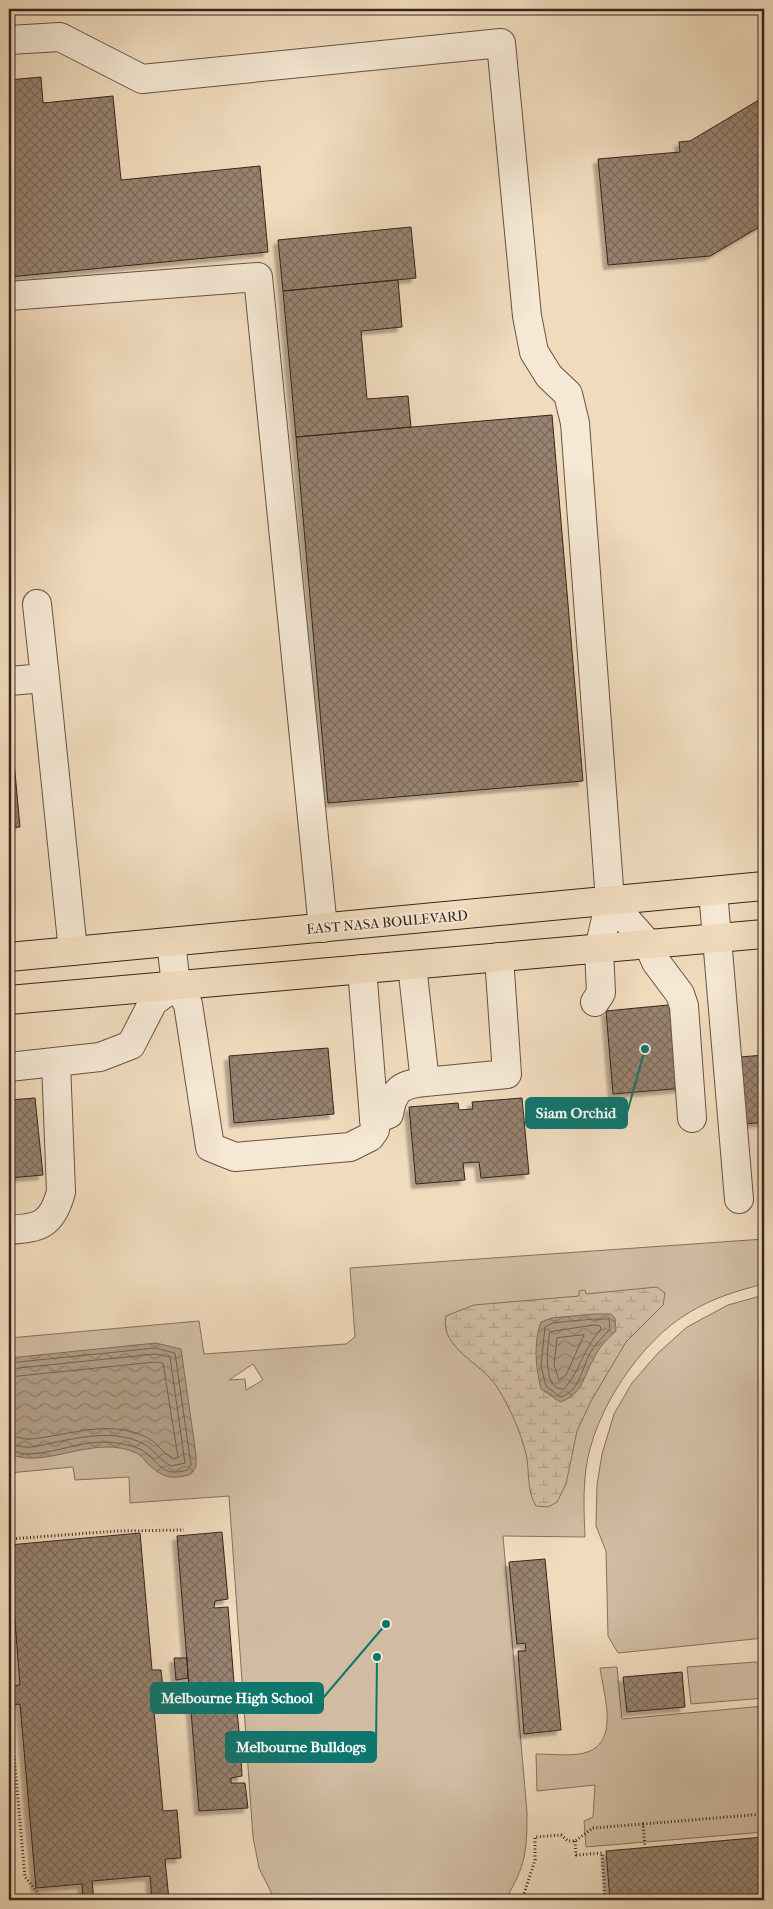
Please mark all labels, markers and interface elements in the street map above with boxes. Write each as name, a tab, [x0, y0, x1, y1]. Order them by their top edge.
street label: EAST NASA BOULEVARD	[306, 907, 469, 938]
callout: Siam Orchid	[526, 1098, 627, 1128]
text: Siam Orchid	[536, 1104, 617, 1122]
callout: Melbourne High School	[151, 1683, 323, 1713]
text: Melbourne High School	[160, 1689, 314, 1707]
callout: Melbourne Bulldogs	[226, 1732, 376, 1762]
text: Melbourne Bulldogs	[235, 1738, 367, 1756]

